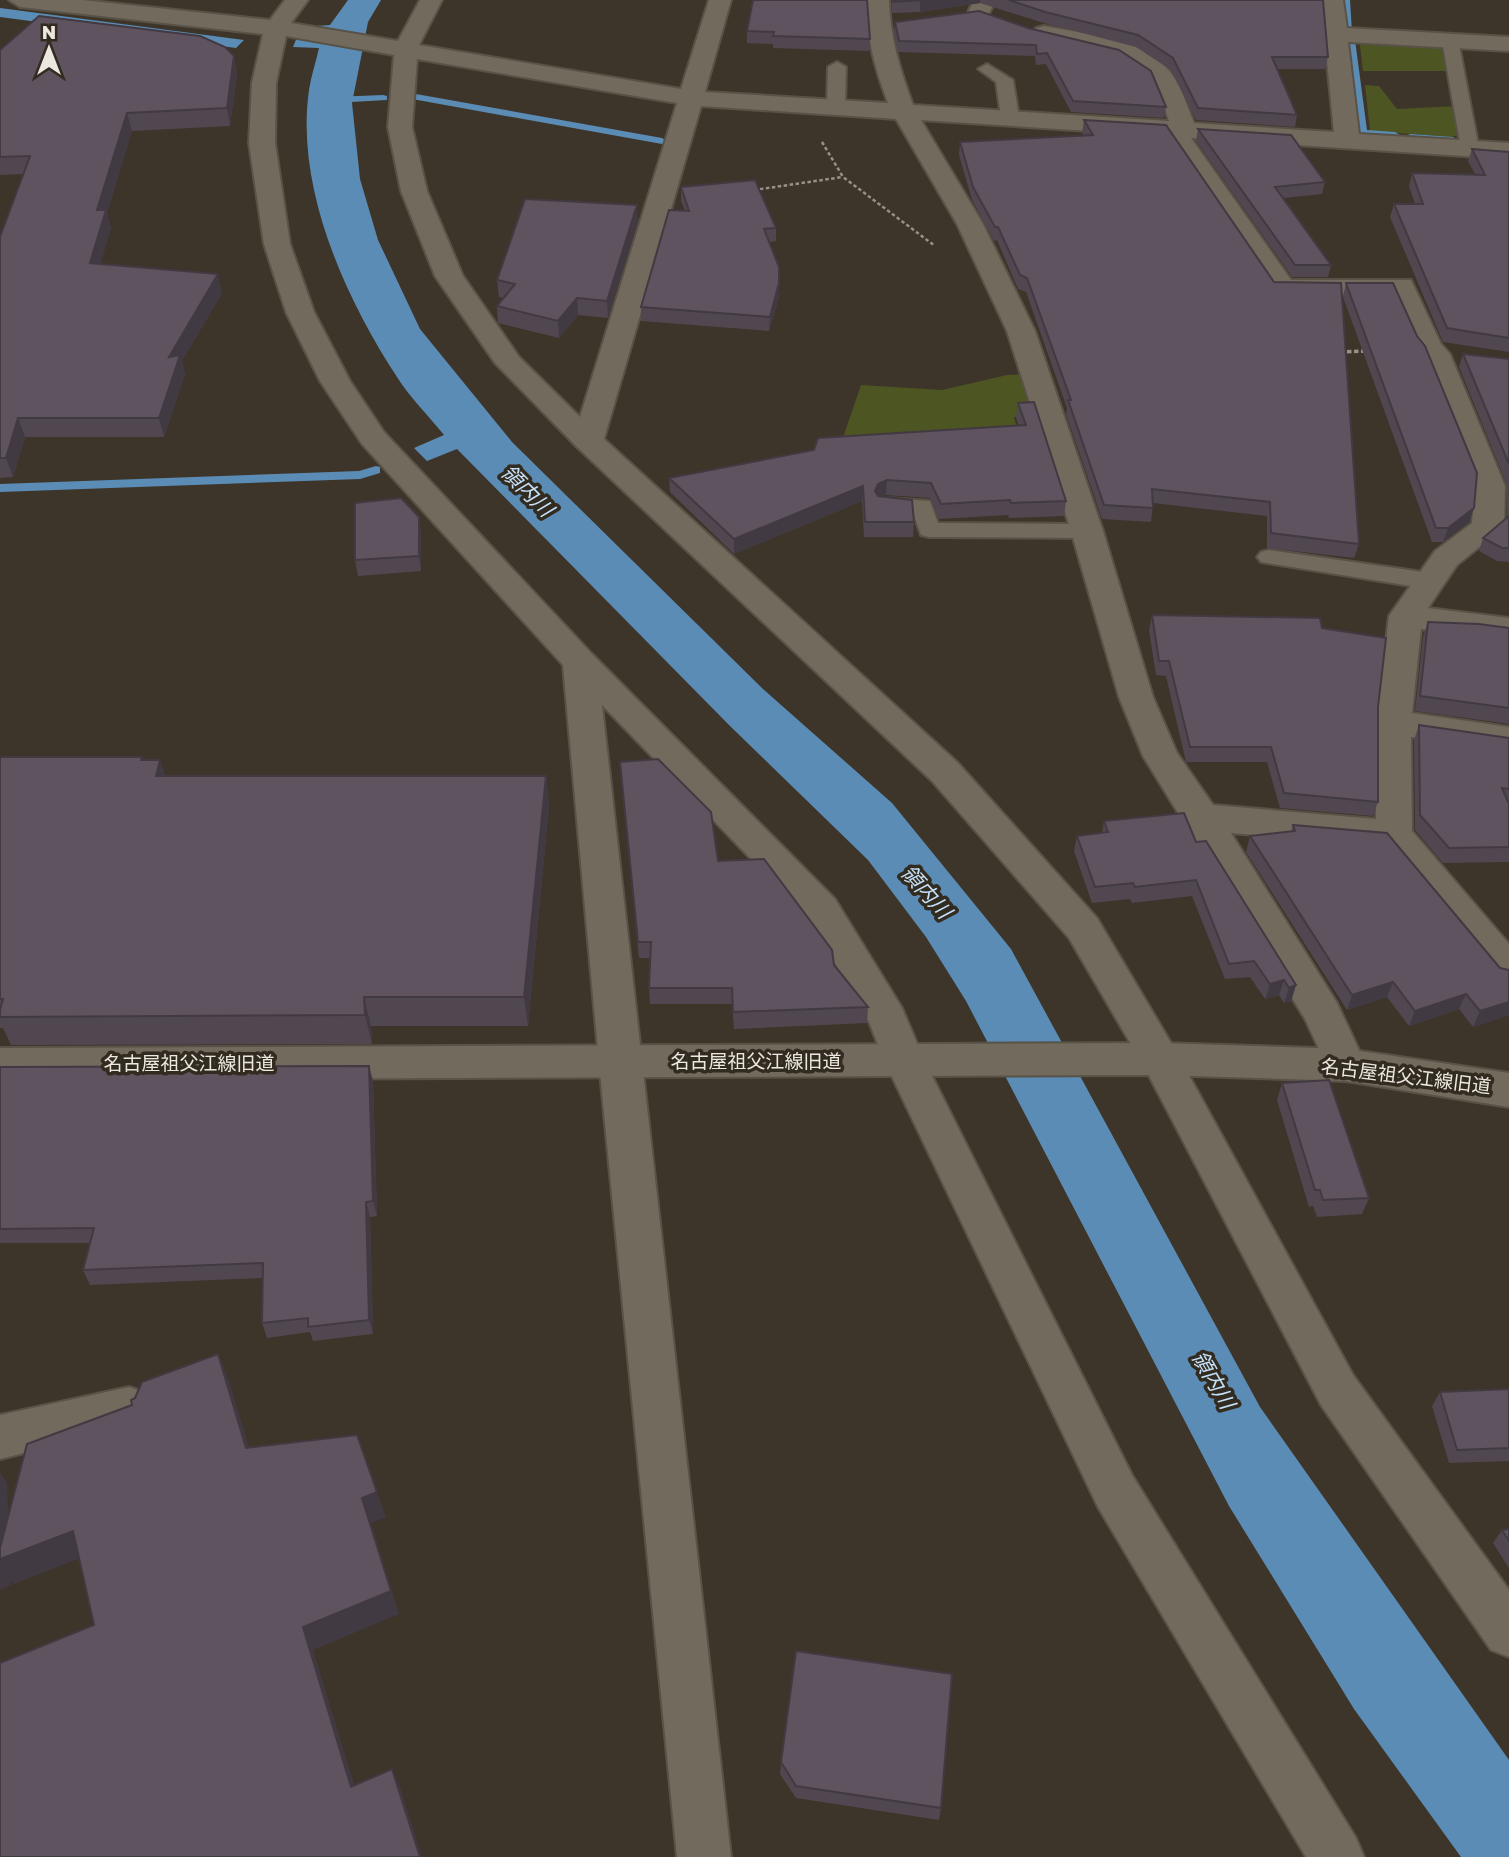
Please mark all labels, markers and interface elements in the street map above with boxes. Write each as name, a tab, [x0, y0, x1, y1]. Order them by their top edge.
north arrow	[14, 14, 84, 84]
text: N	[42, 20, 56, 43]
water label: 領内川	[496, 459, 561, 523]
water label: 領内川	[896, 859, 959, 925]
street label: 名古屋祖父江線旧道	[670, 1049, 842, 1072]
street label: 名古屋祖父江線旧道	[103, 1051, 275, 1074]
street label: 名古屋祖父江線旧道	[1320, 1054, 1492, 1097]
water label: 領内川	[1187, 1346, 1242, 1415]

